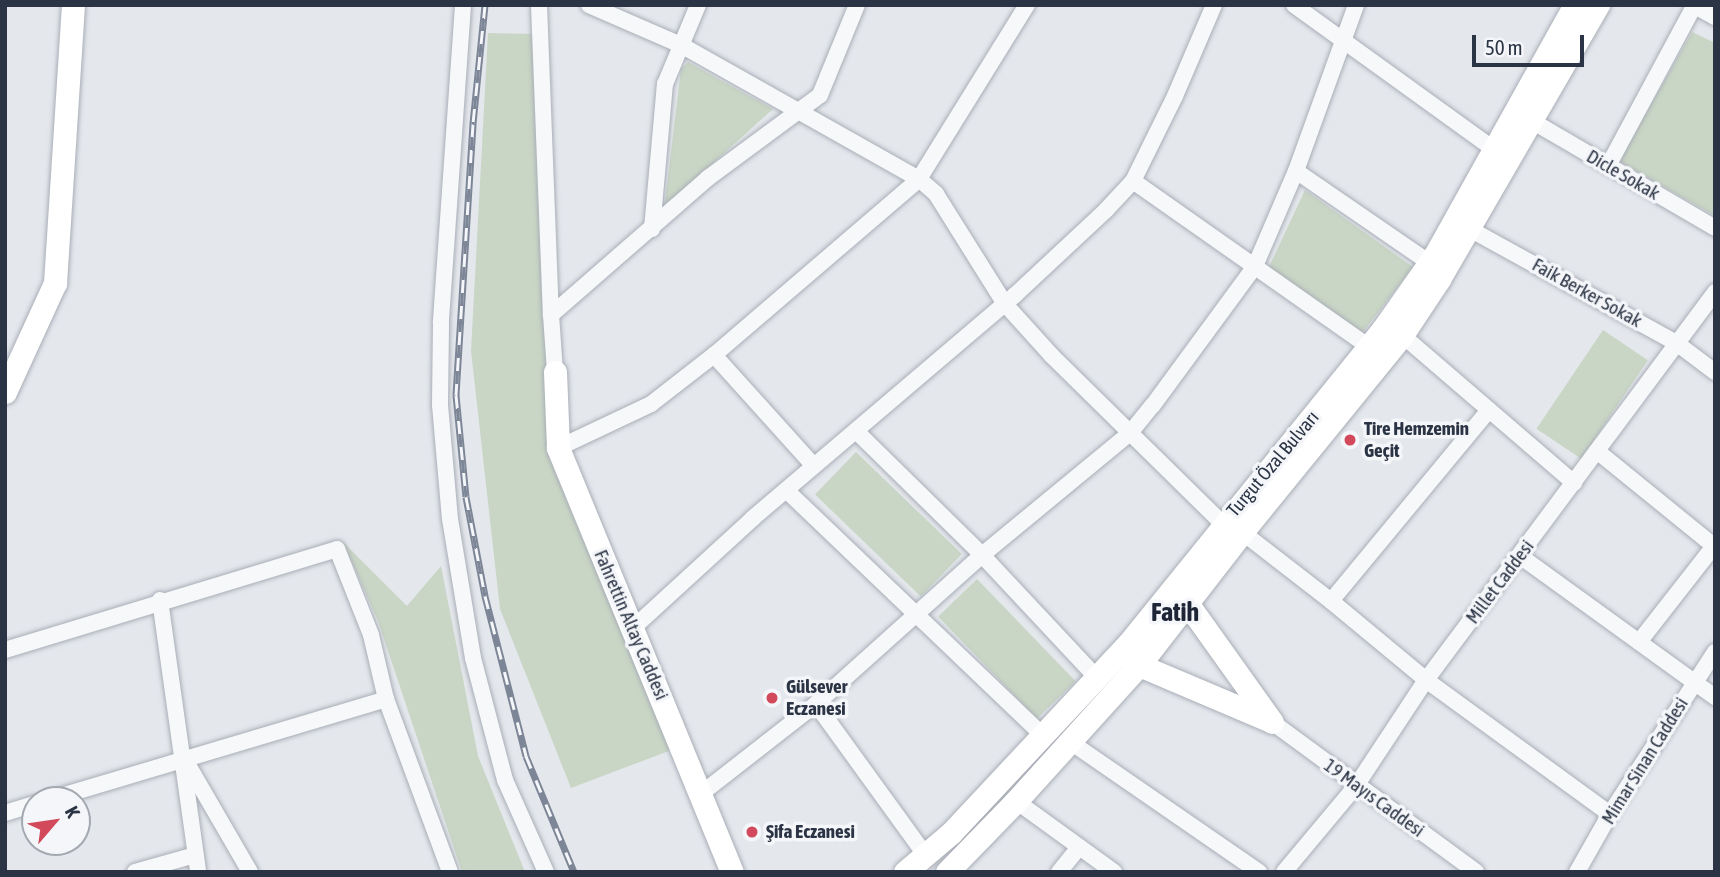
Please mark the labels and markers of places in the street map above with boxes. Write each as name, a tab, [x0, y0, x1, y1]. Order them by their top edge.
place label: Tire Hemzemin Geçit	[1364, 418, 1469, 462]
marker: Tire Hemzemin Geçit	[1342, 432, 1358, 448]
place label: Gülsever Eczanesi	[786, 676, 847, 720]
marker: Gülsever Eczanesi	[764, 690, 780, 706]
place label: Şifa Eczanesi	[766, 821, 855, 843]
marker: Şifa Eczanesi	[744, 824, 760, 840]

